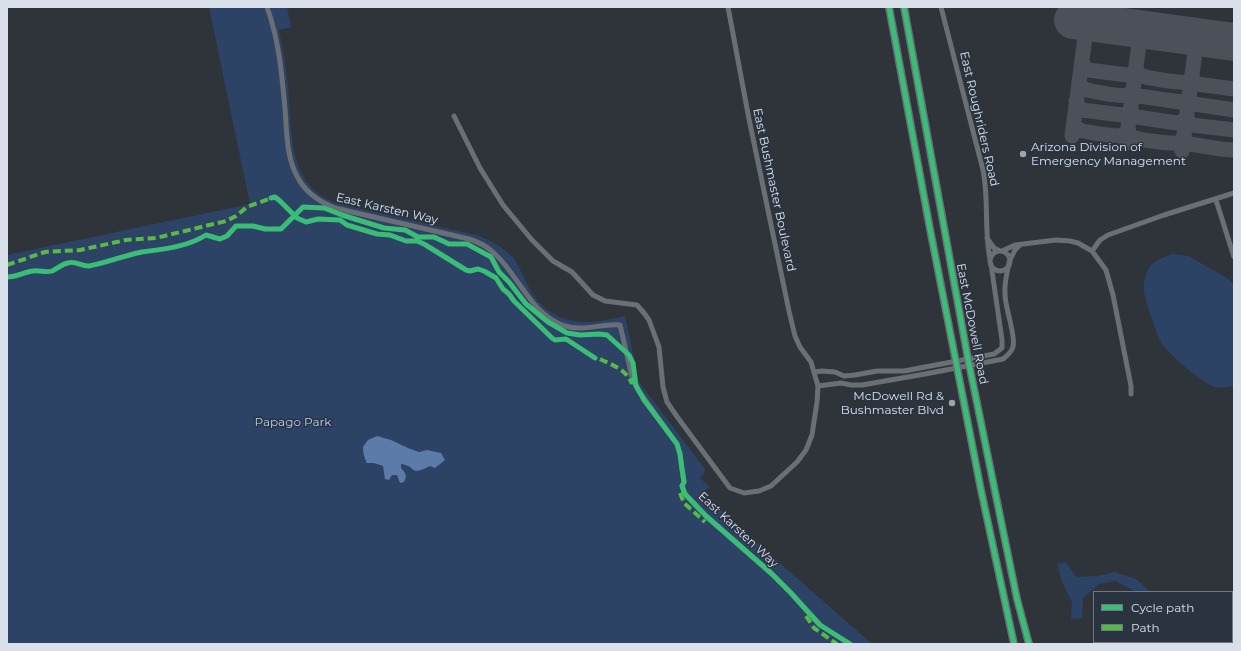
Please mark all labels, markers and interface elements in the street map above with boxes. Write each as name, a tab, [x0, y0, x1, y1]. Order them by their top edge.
street label: East Roughriders Road	[956, 50, 1002, 188]
street label: East Bushmaster Boulevard	[750, 107, 798, 273]
place label: Arizona Division of Emergency Management	[1031, 140, 1186, 168]
marker: Arizona Division of Emergency Management	[1018, 149, 1028, 159]
street label: East Karsten Way	[335, 190, 439, 228]
street label: East McDowell Road	[953, 262, 991, 386]
place label: McDowell Rd & Bushmaster Blvd	[841, 389, 944, 417]
marker: McDowell Rd & Bushmaster Blvd	[947, 398, 957, 408]
park label: Papago Park	[255, 415, 331, 429]
street label: East Karsten Way	[695, 489, 781, 571]
legend	[1093, 591, 1233, 643]
text: Cycle path	[1131, 600, 1194, 615]
text: Path	[1131, 620, 1160, 635]

